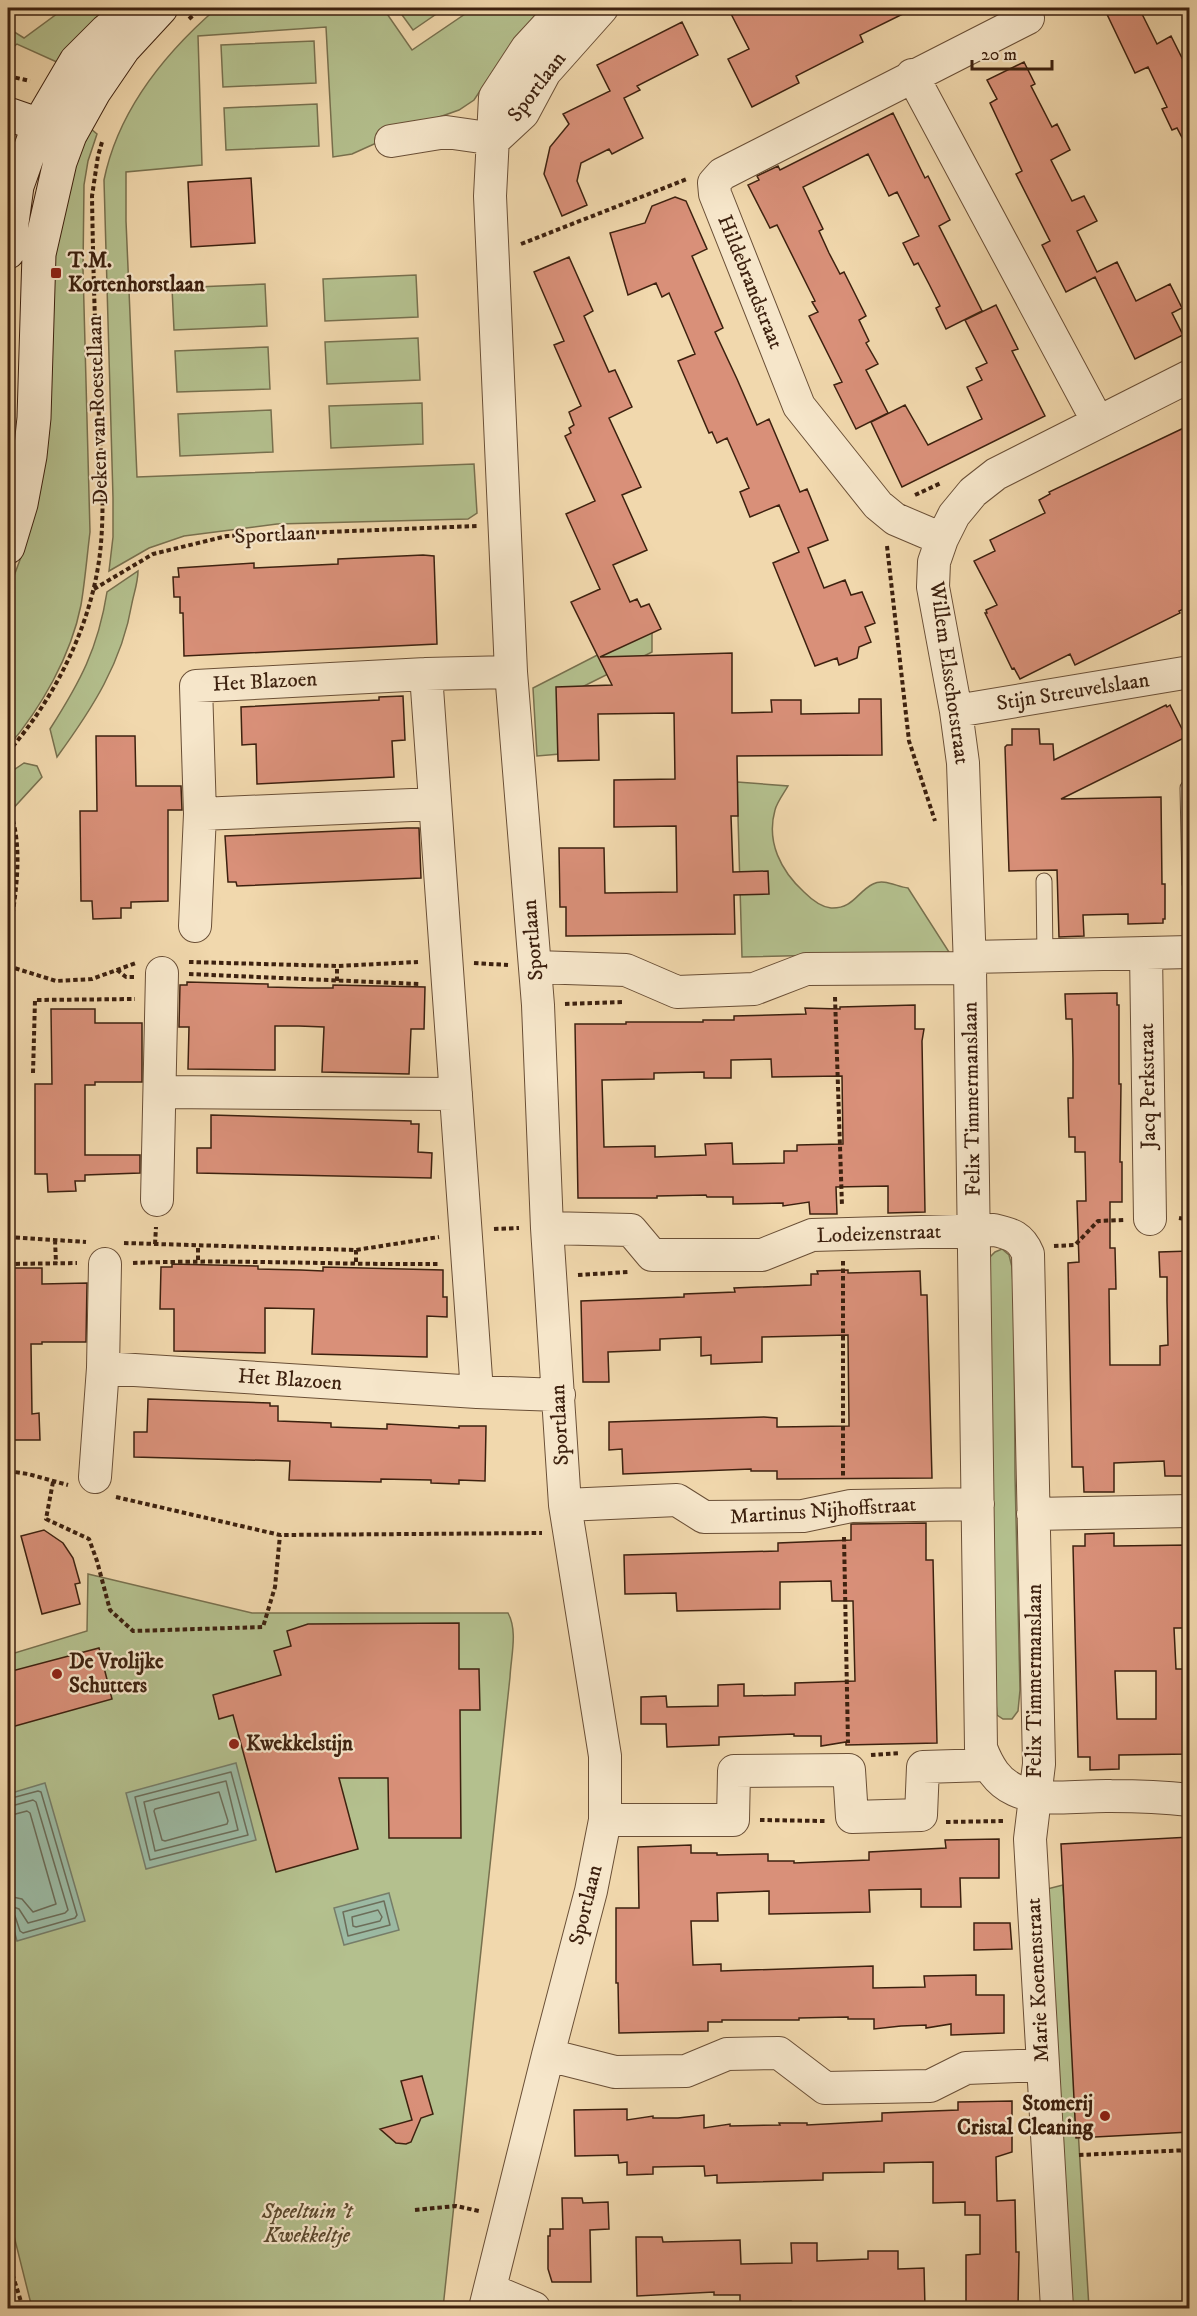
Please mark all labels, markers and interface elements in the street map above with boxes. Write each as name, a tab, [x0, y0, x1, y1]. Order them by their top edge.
scale bar	[972, 33, 1052, 71]
text: 20 m	[981, 44, 1017, 66]
street label: Sportlaan	[502, 47, 572, 127]
street label: Hildebrandstraat	[711, 211, 789, 353]
place label: T.M. Kortenhorstlaan	[67, 248, 206, 298]
marker: T.M. Kortenhorstlaan	[49, 266, 63, 280]
street label: Deken van Roestellaan	[82, 315, 114, 505]
street label: Sportlaan	[234, 520, 316, 550]
street label: Willem Elsschotstraat	[923, 579, 975, 766]
street label: Het Blazoen	[212, 666, 318, 698]
street label: Stijn Streuvelslaan	[995, 667, 1151, 717]
street label: Sportlaan	[517, 898, 549, 982]
street label: Felix Timmermanslaan	[957, 1001, 987, 1197]
street label: Jacq Perkstraat	[1134, 1023, 1162, 1151]
street label: Lodeizenstraat	[816, 1219, 942, 1249]
street label: Het Blazoen	[237, 1363, 343, 1397]
street label: Sportlaan	[545, 1384, 575, 1466]
street label: Martinus Nijhoffstraat	[729, 1492, 917, 1530]
street label: Felix Timmermanslaan	[1022, 1584, 1048, 1778]
place label: De Vrolijke Schutters	[69, 1649, 164, 1699]
marker: De Vrolijke Schutters	[50, 1667, 64, 1681]
place label: Kwekkelstijn	[246, 1731, 354, 1758]
marker: Kwekkelstijn	[227, 1737, 241, 1751]
street label: Sportlaan	[564, 1862, 608, 1948]
street label: Marie Koenenstraat	[1021, 1897, 1055, 2063]
place label: Stomerij Cristal Cleaning	[957, 2091, 1094, 2141]
marker: Stomerij Cristal Cleaning	[1098, 2109, 1112, 2123]
park label: Speeltuin 't Kwekkeltje	[261, 2199, 354, 2249]

